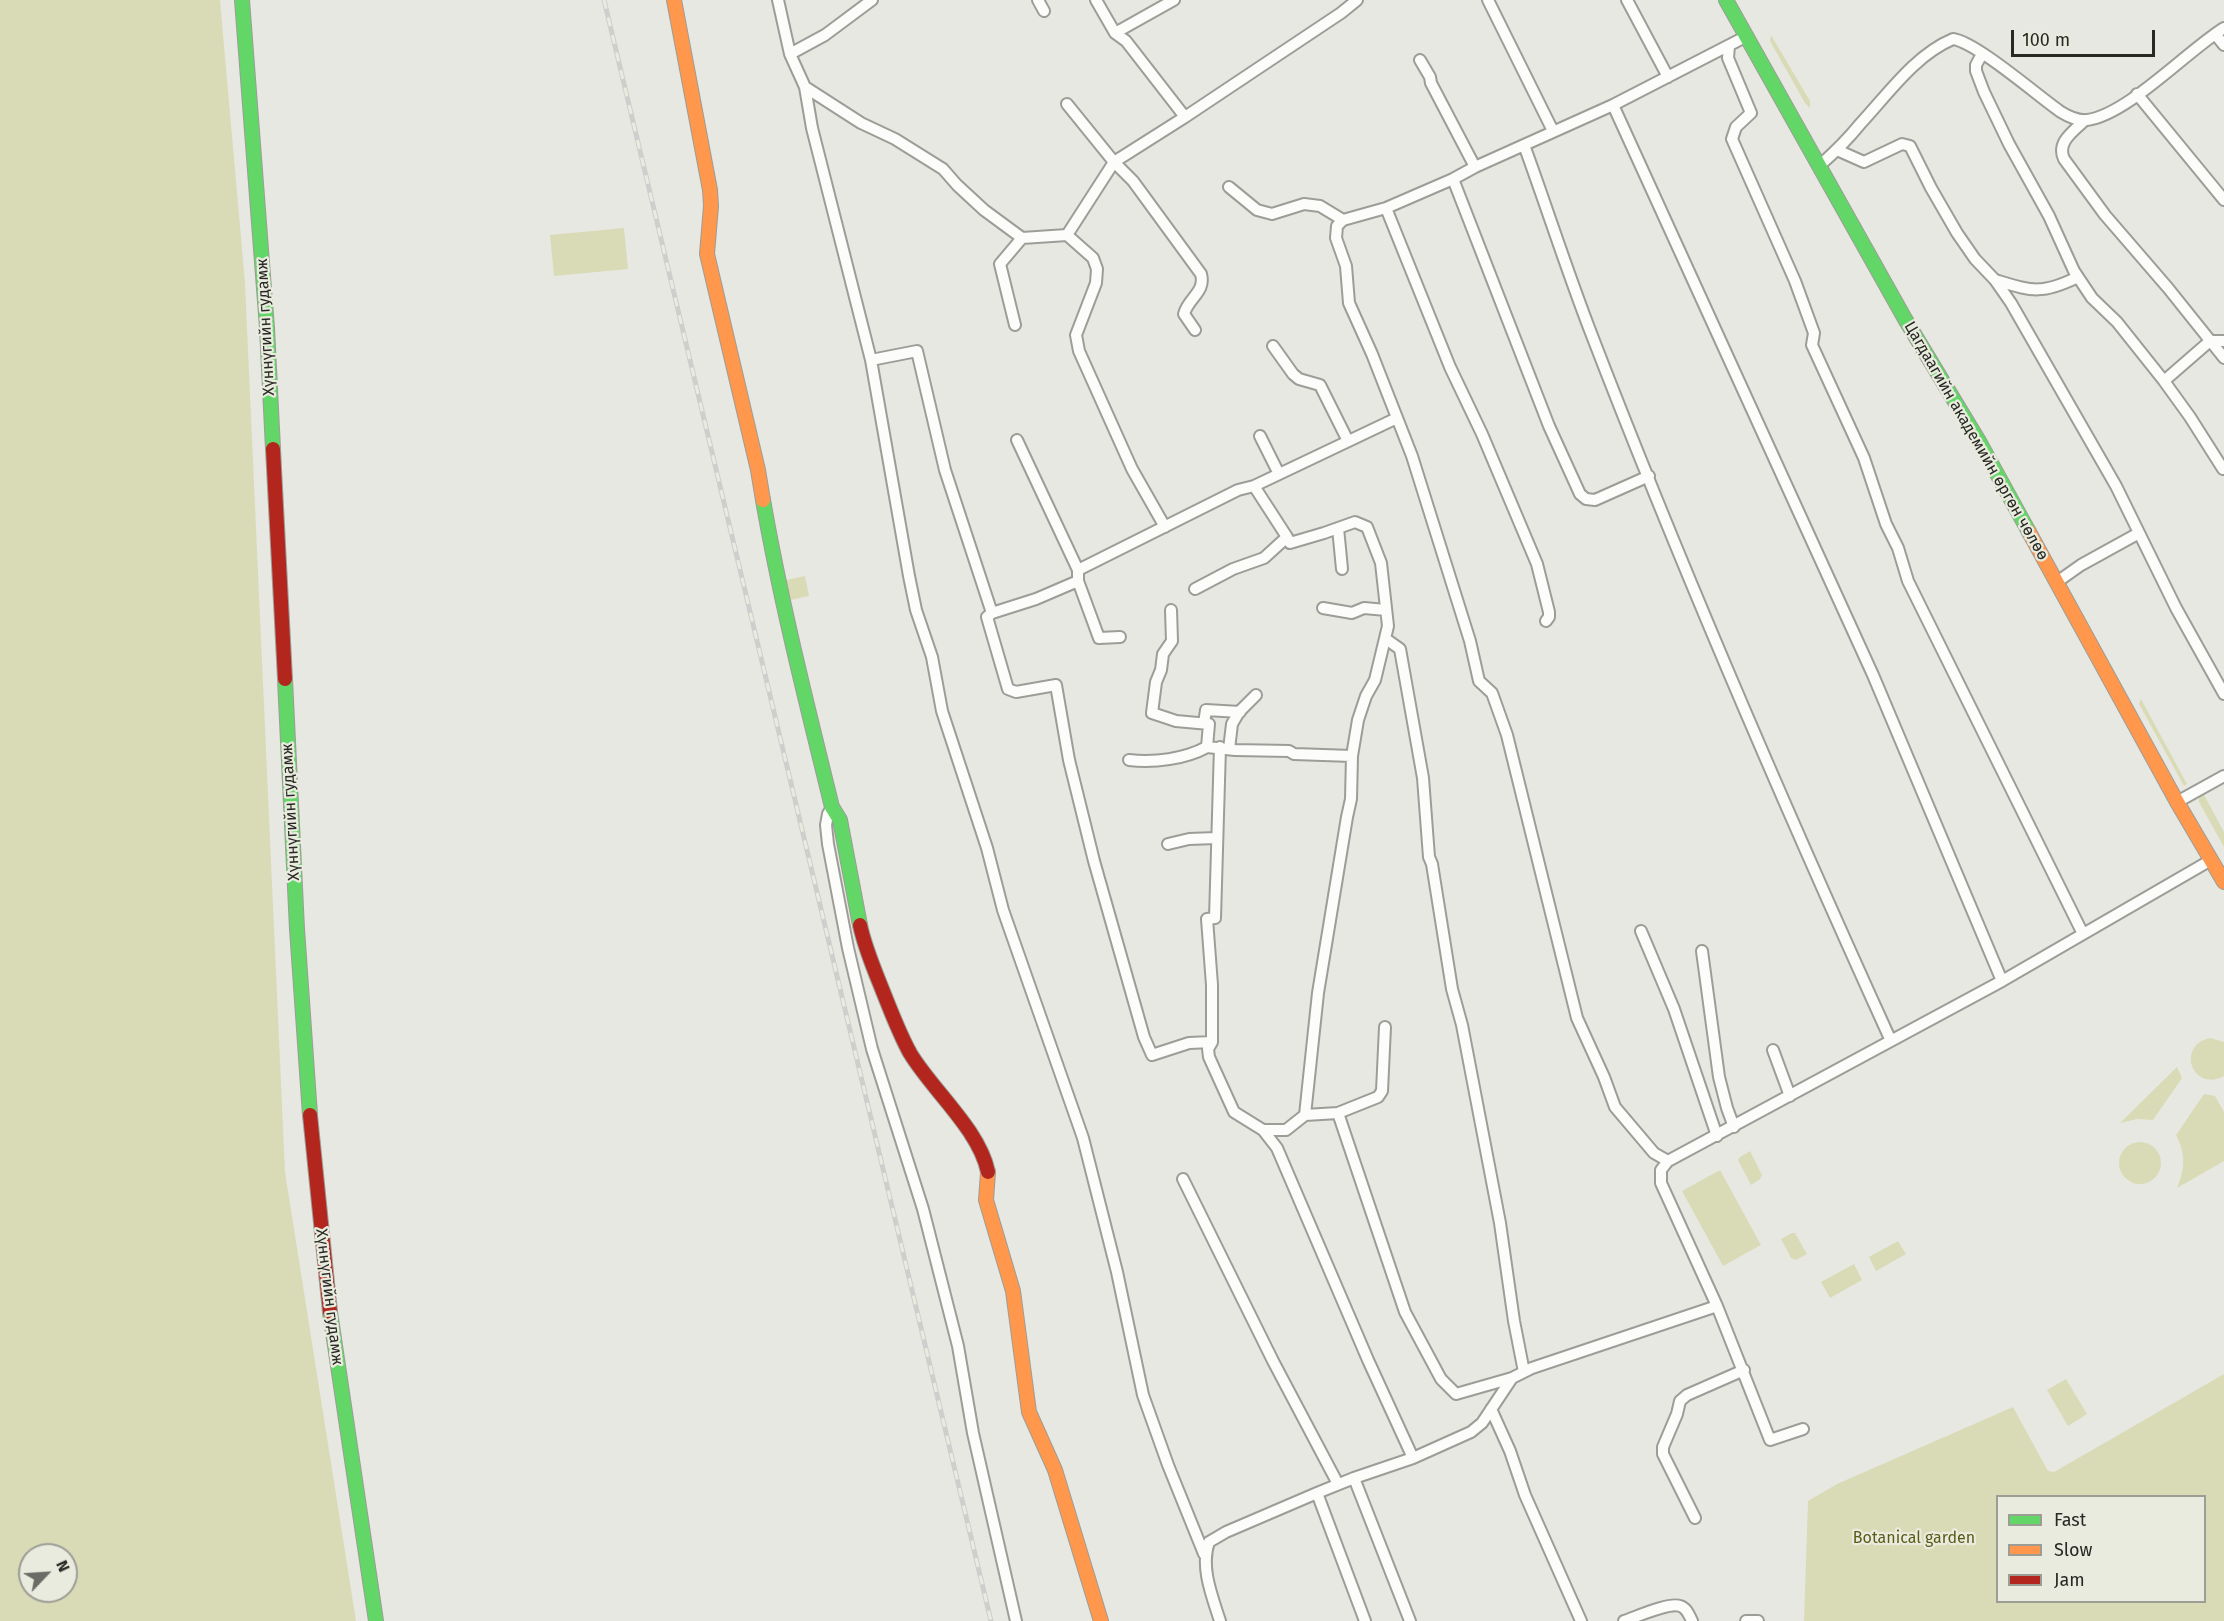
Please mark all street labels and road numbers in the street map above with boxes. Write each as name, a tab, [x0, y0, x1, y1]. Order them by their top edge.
street label: Хүннүгийн гудамж	[253, 258, 279, 396]
street label: Цагдаагийн академийн өргөн чөлөө	[1900, 318, 2052, 564]
street label: Хүннүгийн гудамж	[278, 743, 304, 881]
street label: Хүннүгийн гудамж	[311, 1228, 347, 1366]

